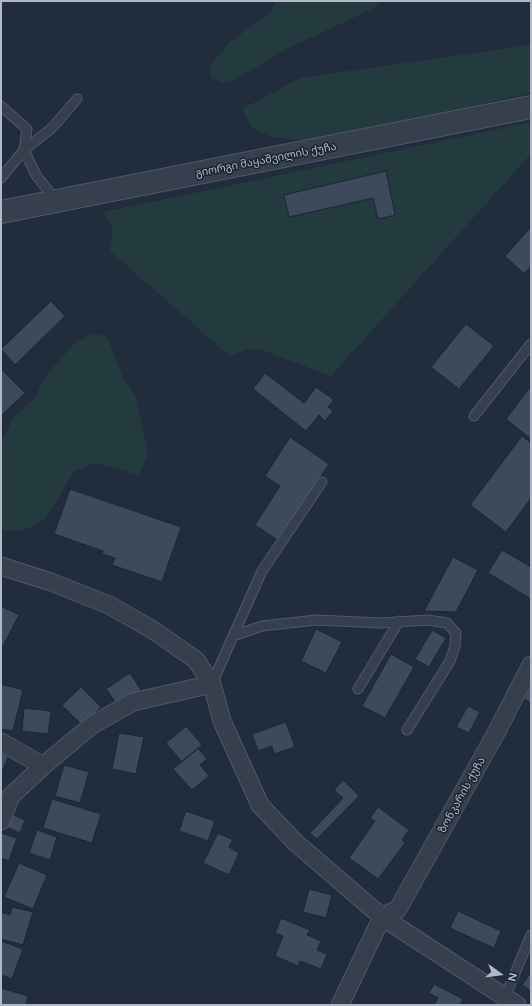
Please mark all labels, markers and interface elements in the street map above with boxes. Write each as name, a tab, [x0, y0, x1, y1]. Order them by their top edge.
street label: გიორგი მაყაშვილის ქუჩა	[194, 140, 338, 180]
street label: ზონკარის ქუჩა	[436, 755, 488, 835]
north arrow	[480, 954, 520, 994]
text: N	[505, 971, 519, 983]

